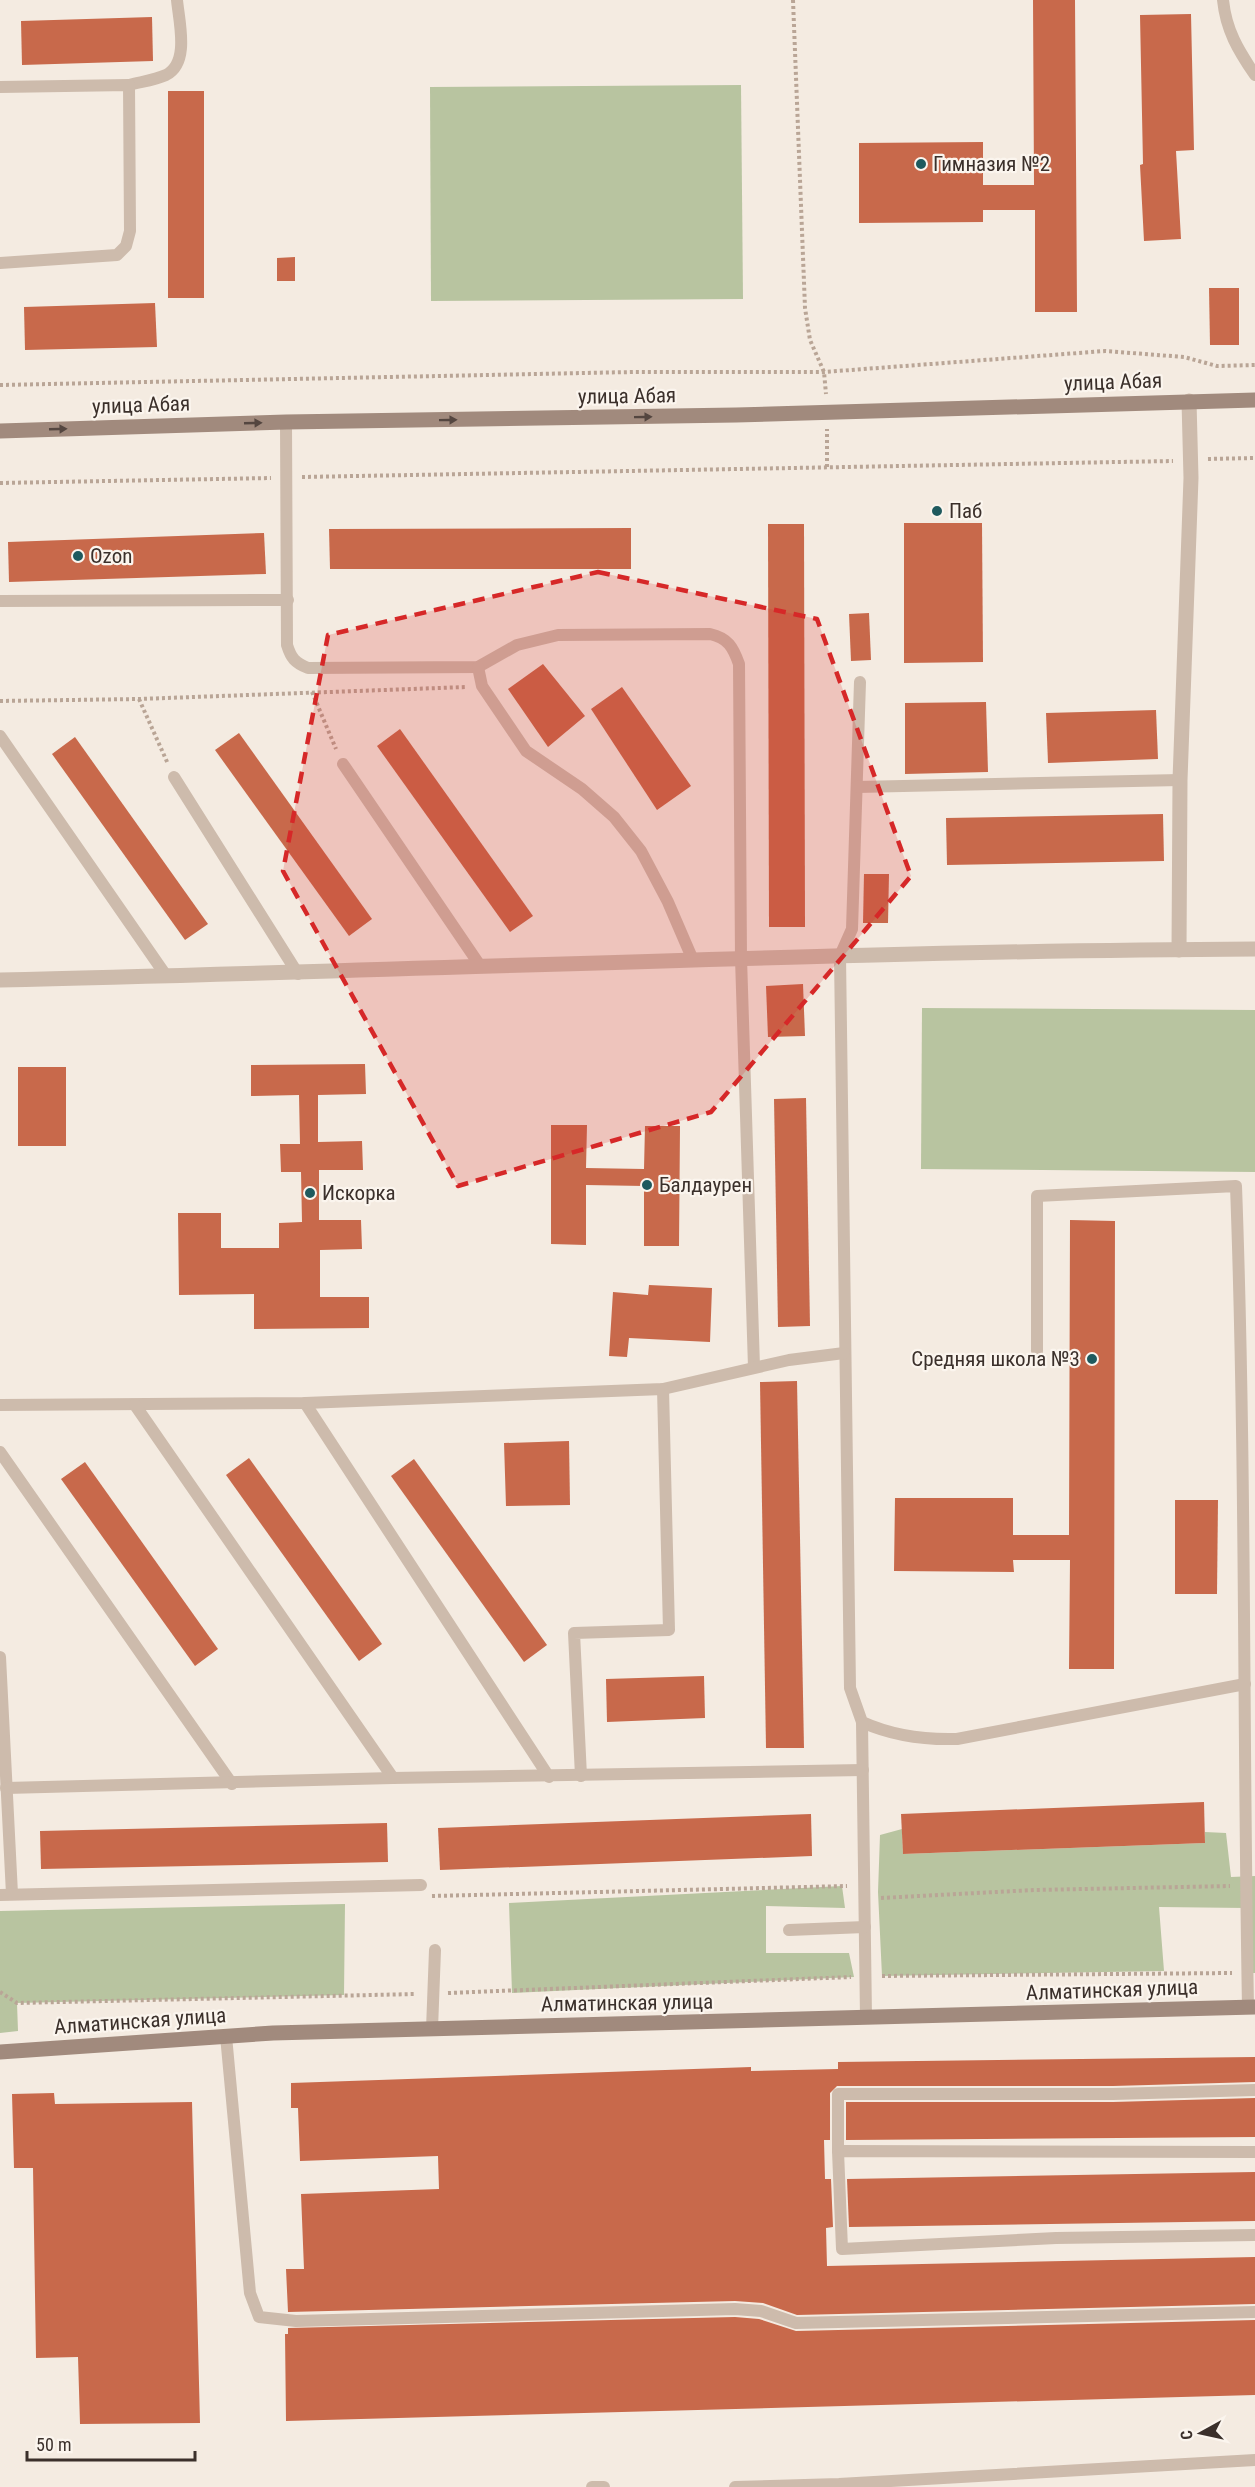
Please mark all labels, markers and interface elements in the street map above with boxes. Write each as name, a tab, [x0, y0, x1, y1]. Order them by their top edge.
place label: Гимназия №2	[933, 152, 1050, 176]
marker: Гимназия №2	[914, 157, 928, 171]
street label: улица Абая	[1064, 368, 1162, 396]
street label: улица Абая	[578, 383, 676, 409]
street label: улица Абая	[92, 391, 190, 419]
one-way arrow	[634, 412, 653, 421]
one-way arrow	[439, 415, 458, 425]
one-way arrow	[244, 418, 263, 428]
one-way arrow	[49, 424, 68, 434]
place label: Паб	[949, 499, 982, 523]
marker: Паб	[930, 504, 944, 518]
place label: Ozon	[90, 544, 132, 568]
marker: Ozon	[71, 549, 85, 563]
place label: Балдаурен	[659, 1173, 752, 1197]
marker: Балдаурен	[640, 1178, 654, 1192]
place label: Искоркa	[322, 1181, 396, 1205]
marker: Искоркa	[303, 1186, 317, 1200]
place label: Средняя школа №3	[911, 1347, 1080, 1371]
marker: Средняя школа №3	[1085, 1352, 1099, 1366]
street label: Алматинская улица	[1025, 1975, 1199, 2005]
street label: Алматинская улица	[541, 1989, 713, 2017]
street label: Алматинская улица	[53, 2003, 227, 2039]
north arrow	[1171, 2403, 1231, 2463]
scale bar	[27, 2424, 195, 2462]
text: С	[1177, 2429, 1197, 2441]
text: 50 m	[36, 2434, 71, 2455]

